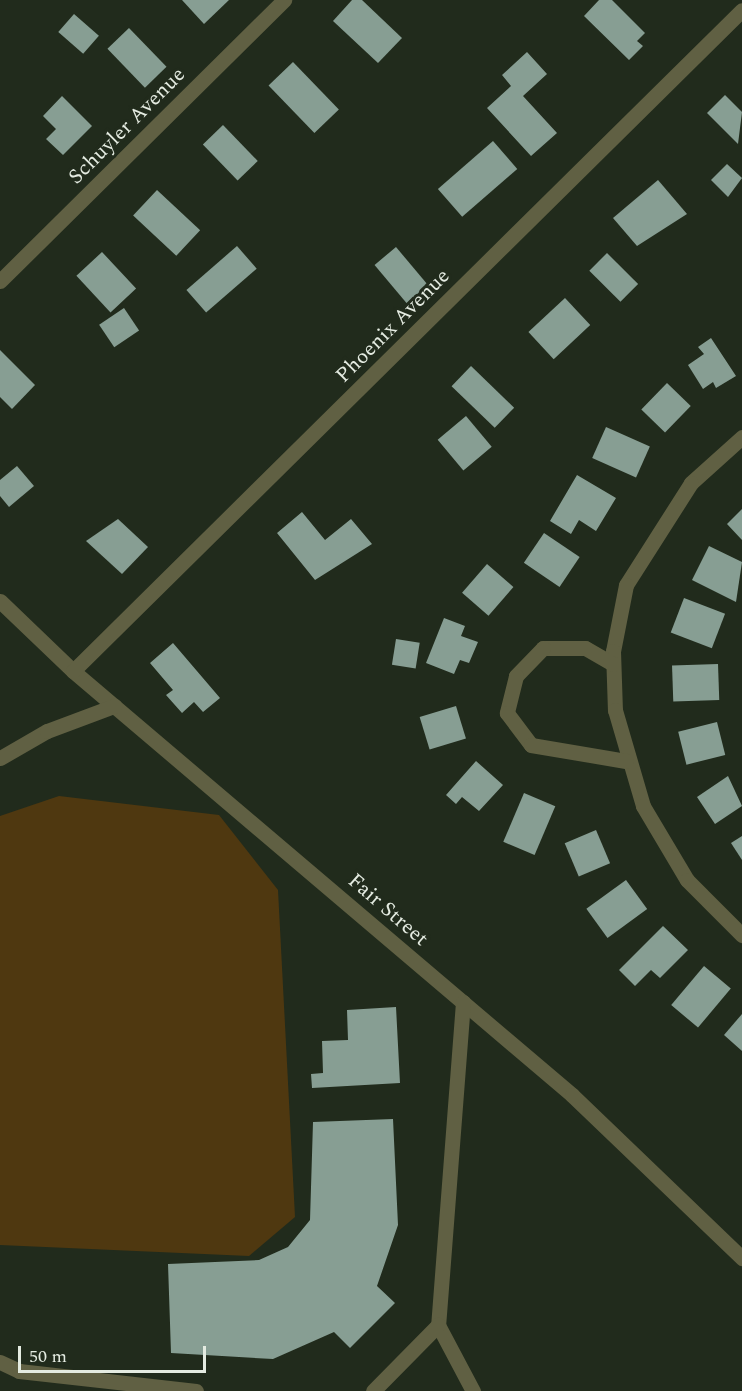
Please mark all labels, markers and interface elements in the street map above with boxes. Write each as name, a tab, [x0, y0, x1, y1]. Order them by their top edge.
street label: Schuyler Avenue	[63, 62, 191, 190]
street label: Phoenix Avenue	[331, 264, 455, 388]
street label: Fair Street	[343, 868, 433, 952]
scale bar	[21, 1334, 208, 1372]
text: 50 m	[29, 1343, 67, 1370]

